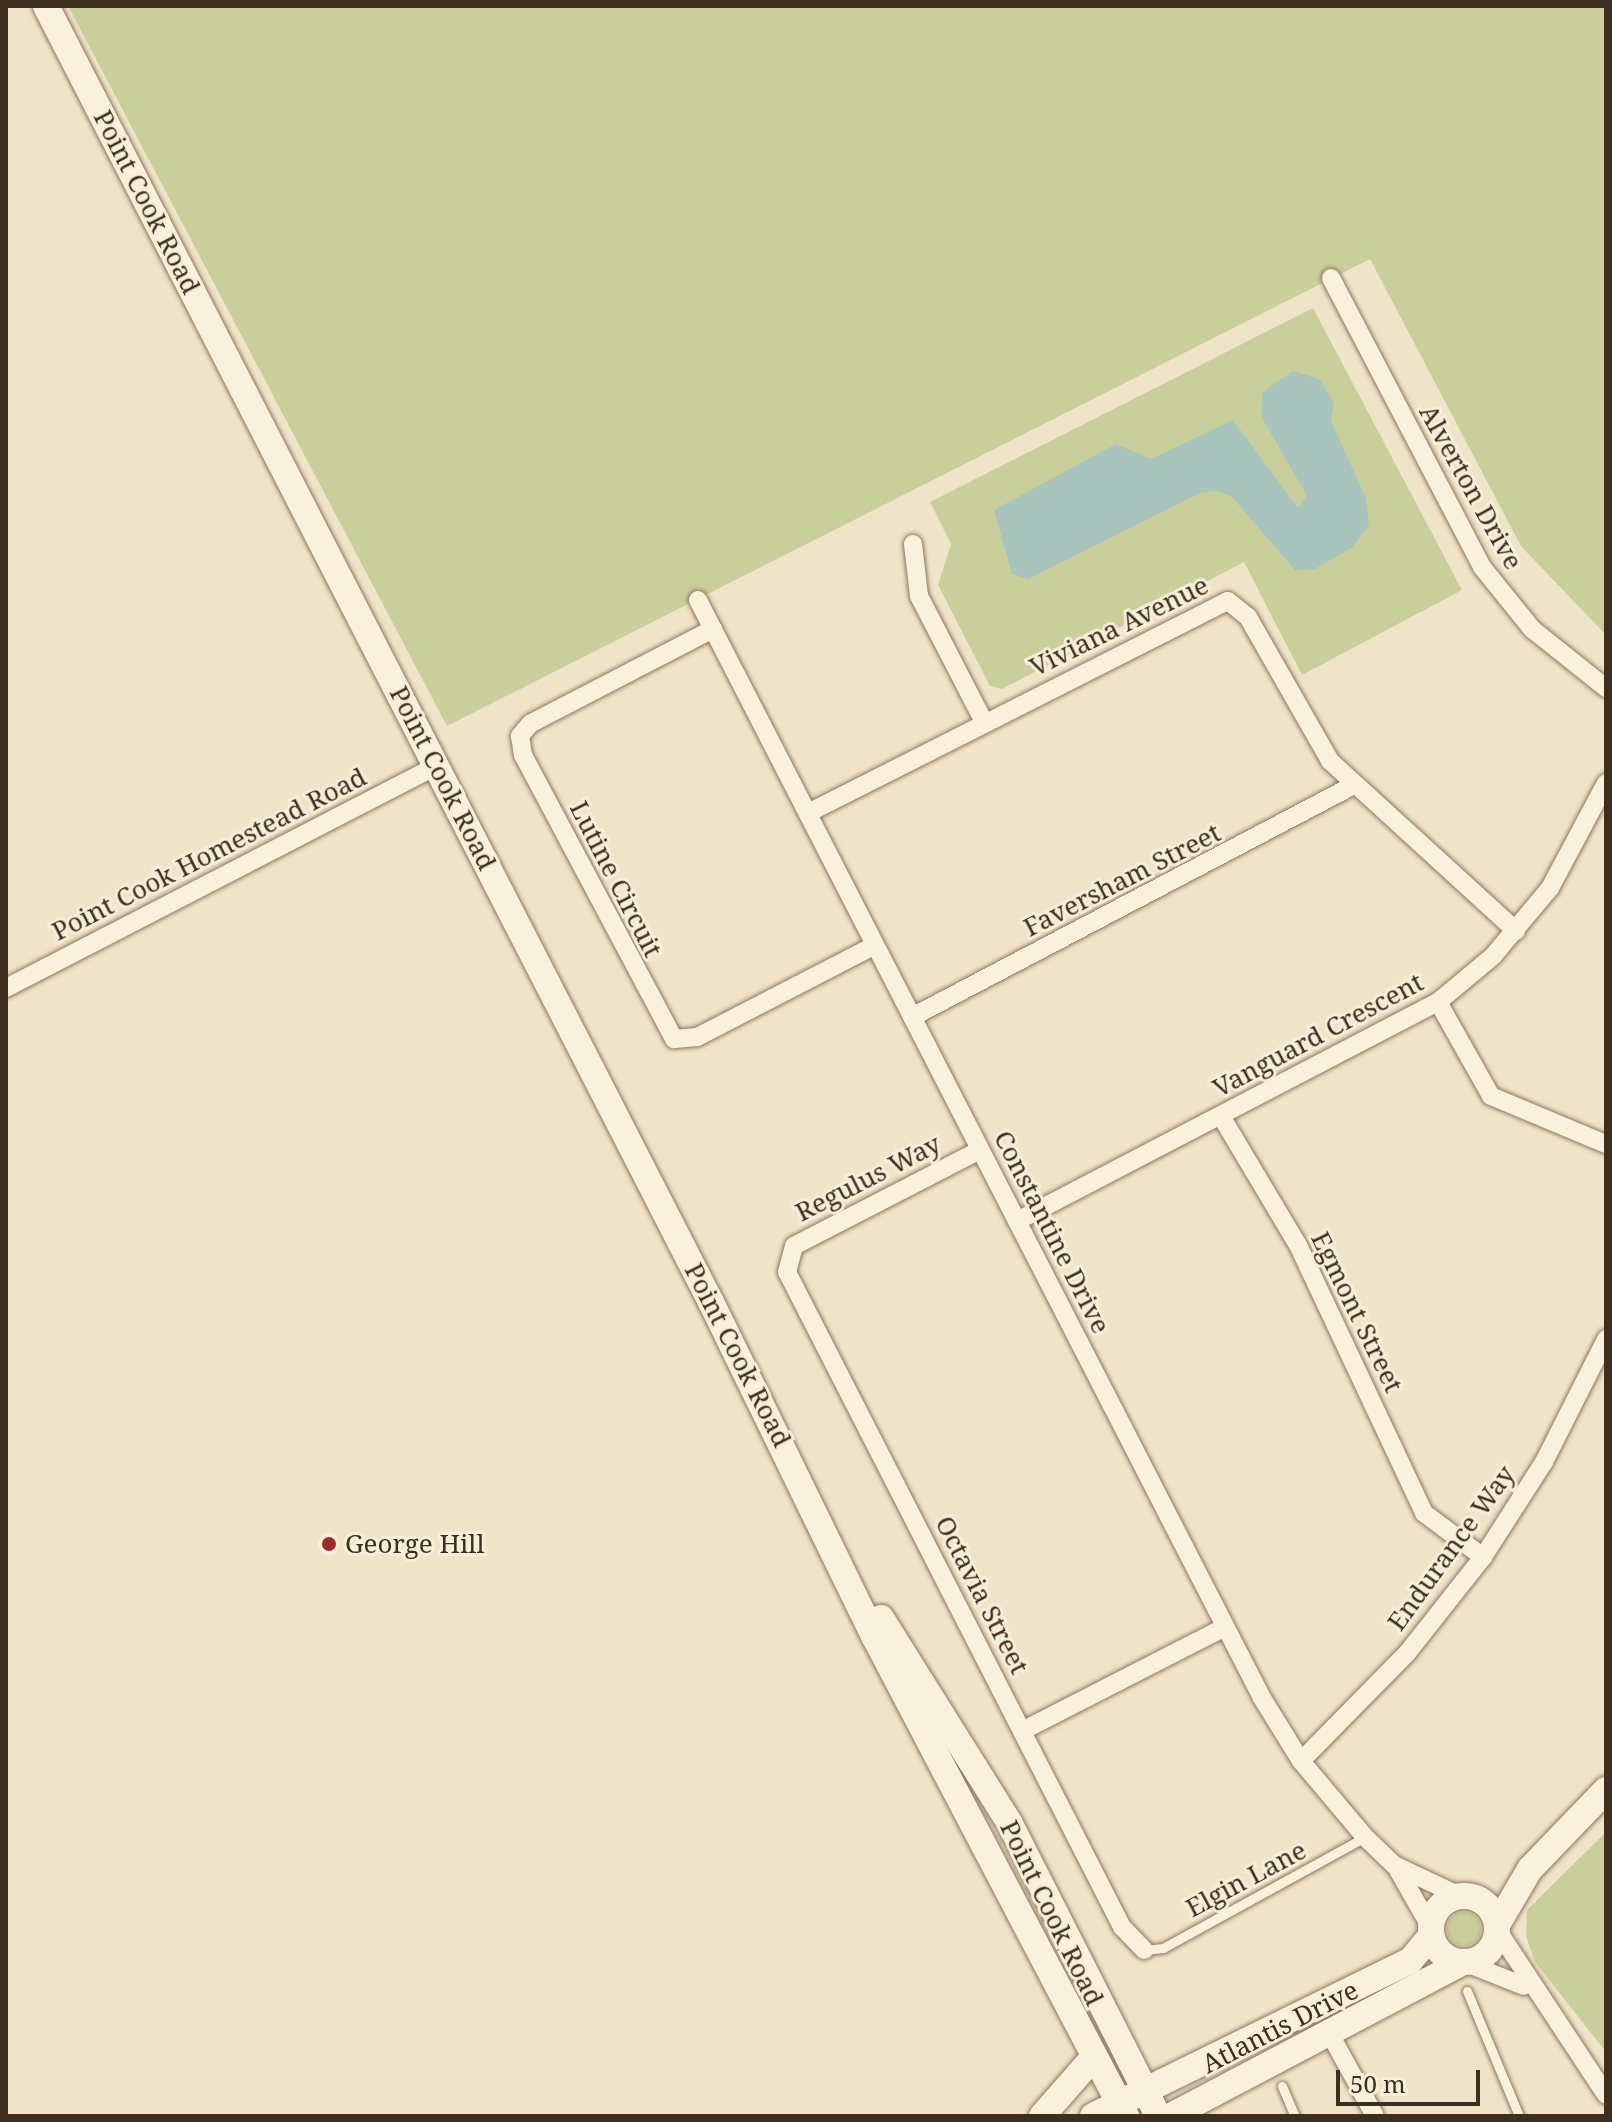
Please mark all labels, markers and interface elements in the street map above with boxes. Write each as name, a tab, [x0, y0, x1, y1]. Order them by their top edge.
street label: Point Cook Road	[87, 105, 207, 299]
street label: Alverton Drive	[1413, 399, 1529, 575]
street label: Viviana Avenue	[1025, 569, 1213, 683]
street label: Point Cook Road	[383, 681, 503, 875]
street label: Point Cook Homestead Road	[47, 761, 371, 947]
street label: Lutine Circuit	[563, 796, 669, 962]
street label: Faversham Street	[1018, 817, 1226, 943]
street label: Vanguard Crescent	[1207, 966, 1429, 1104]
street label: Constantine Drive	[987, 1125, 1117, 1339]
street label: Regulus Way	[790, 1128, 946, 1228]
street label: Egmont Street	[1305, 1227, 1409, 1397]
street label: Point Cook Road	[678, 1258, 798, 1452]
street label: Endurance Way	[1381, 1459, 1521, 1637]
street label: Octavia Street	[929, 1511, 1035, 1679]
place label: George Hill	[345, 1528, 484, 1560]
marker: George Hill	[320, 1535, 338, 1553]
street label: Point Cook Road	[994, 1815, 1110, 2011]
street label: Elgin Lane	[1181, 1834, 1311, 1924]
street label: Atlantis Drive	[1197, 1974, 1363, 2080]
scale bar	[1340, 2054, 1484, 2104]
text: 50 m	[1350, 2067, 1406, 2100]

